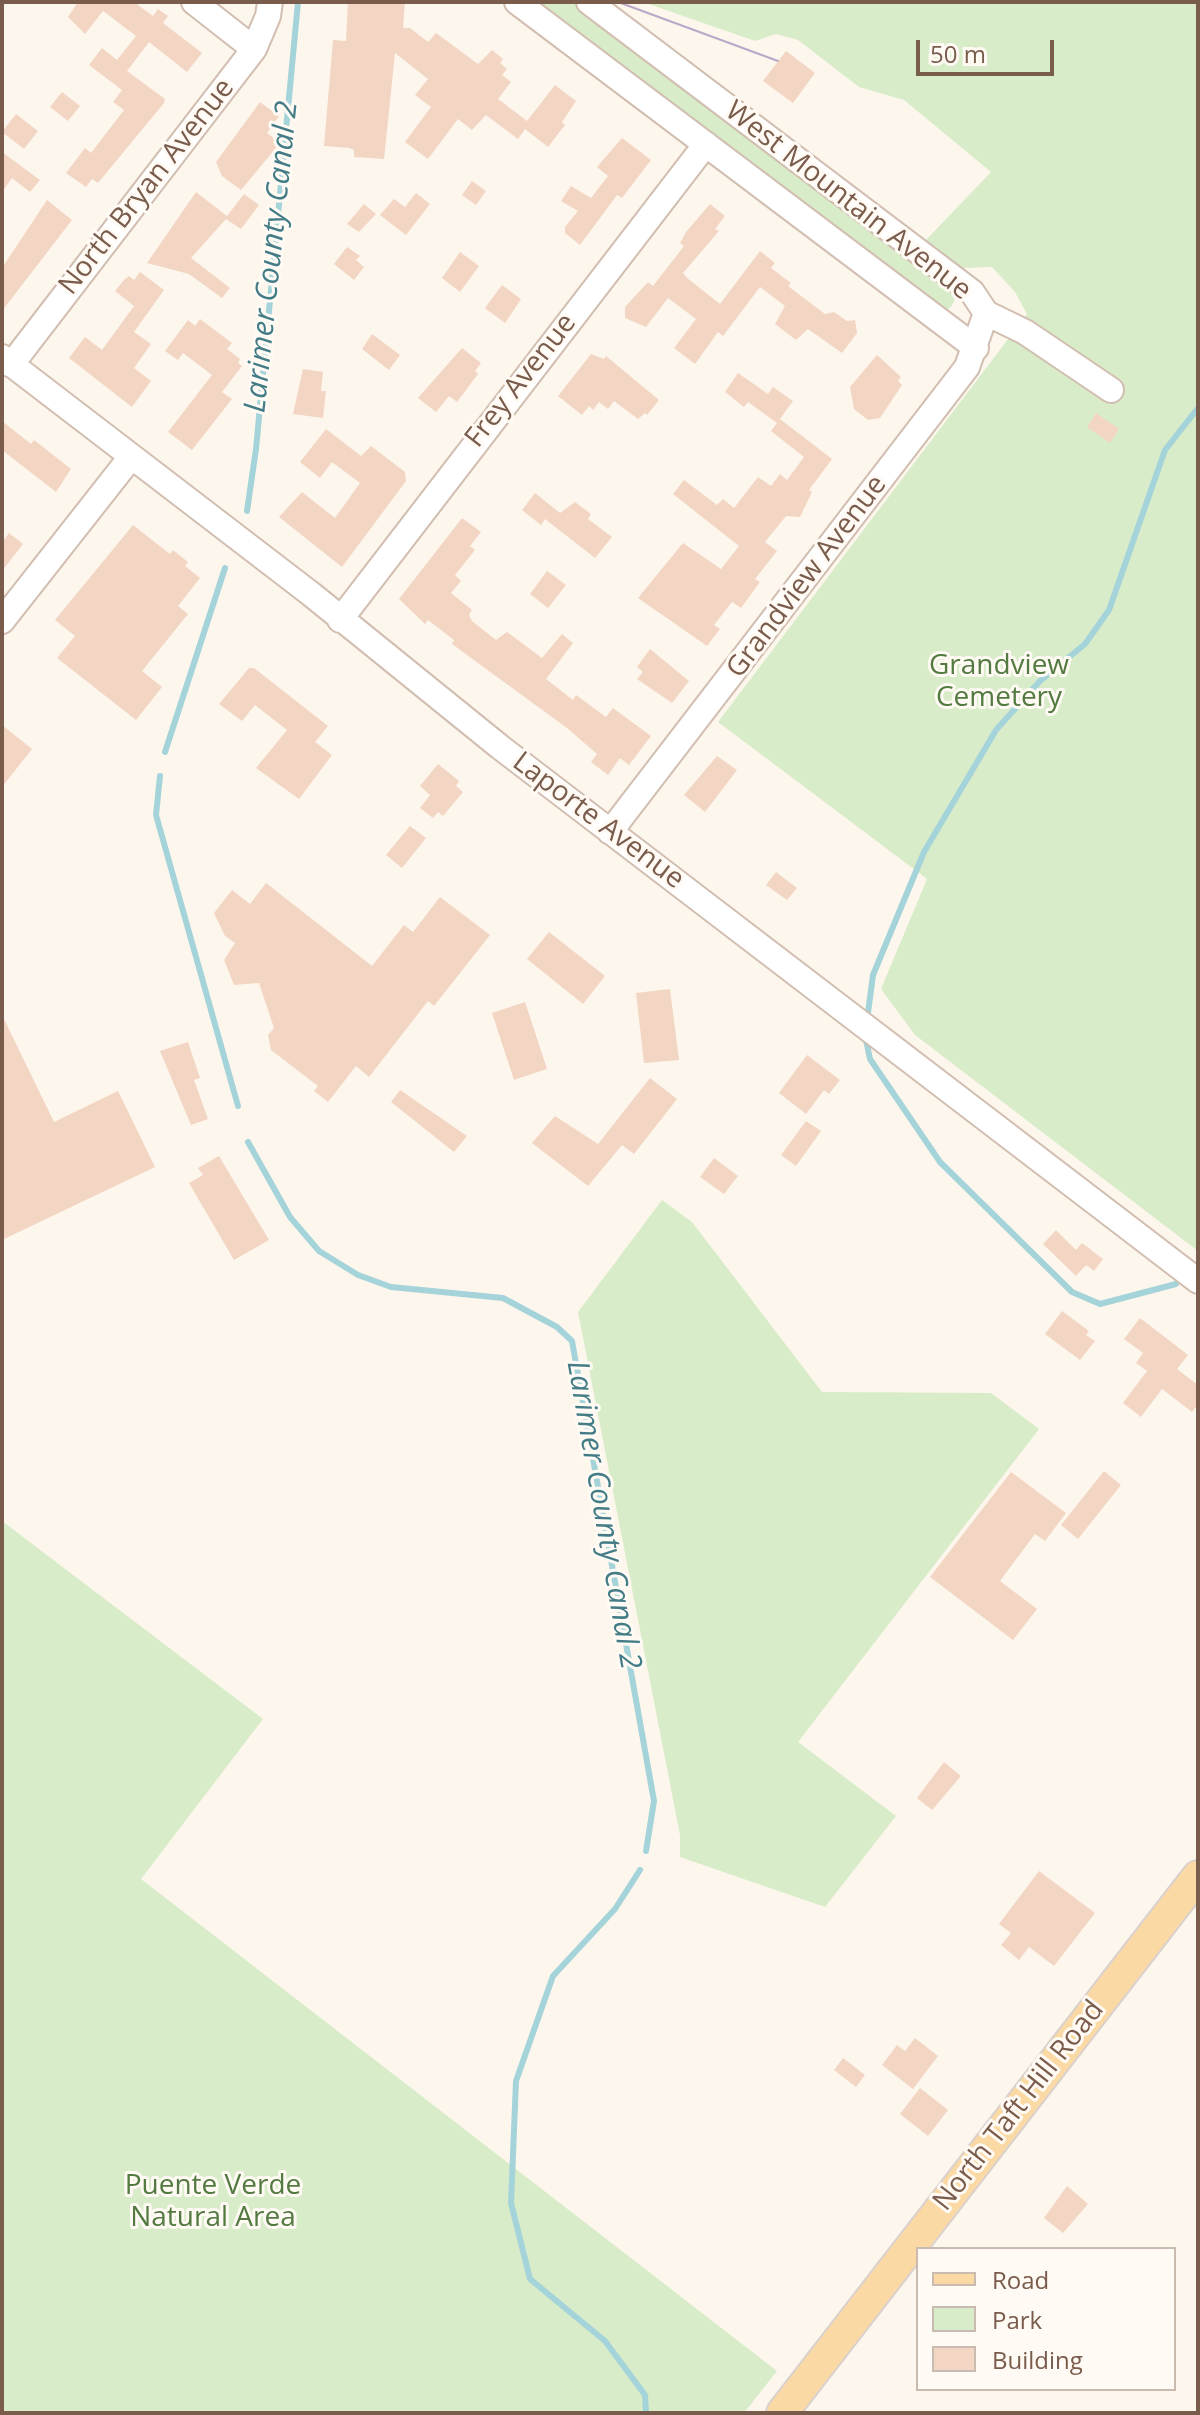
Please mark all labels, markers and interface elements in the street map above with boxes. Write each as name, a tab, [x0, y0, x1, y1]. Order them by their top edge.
scale bar	[920, 24, 1058, 74]
text: 50 m	[930, 37, 986, 70]
street label: North Bryan Avenue	[52, 72, 242, 302]
street label: West Mountain Avenue	[718, 94, 978, 308]
water label: Larimer County Canal 2	[238, 100, 306, 414]
street label: Frey Avenue	[458, 307, 584, 455]
street label: Grandview Avenue	[720, 469, 894, 685]
park label: Grandview Cemetery	[929, 649, 1069, 715]
street label: Laporte Avenue	[506, 746, 690, 896]
water label: Larimer County Canal 2	[558, 1358, 648, 1672]
street label: North Taft Hill Road	[927, 1994, 1111, 2218]
park label: Puente Verde Natural Area	[125, 2169, 301, 2235]
legend	[916, 2247, 1176, 2391]
text: Road	[992, 2263, 1049, 2296]
text: Park	[992, 2303, 1042, 2336]
text: Building	[992, 2343, 1083, 2376]

